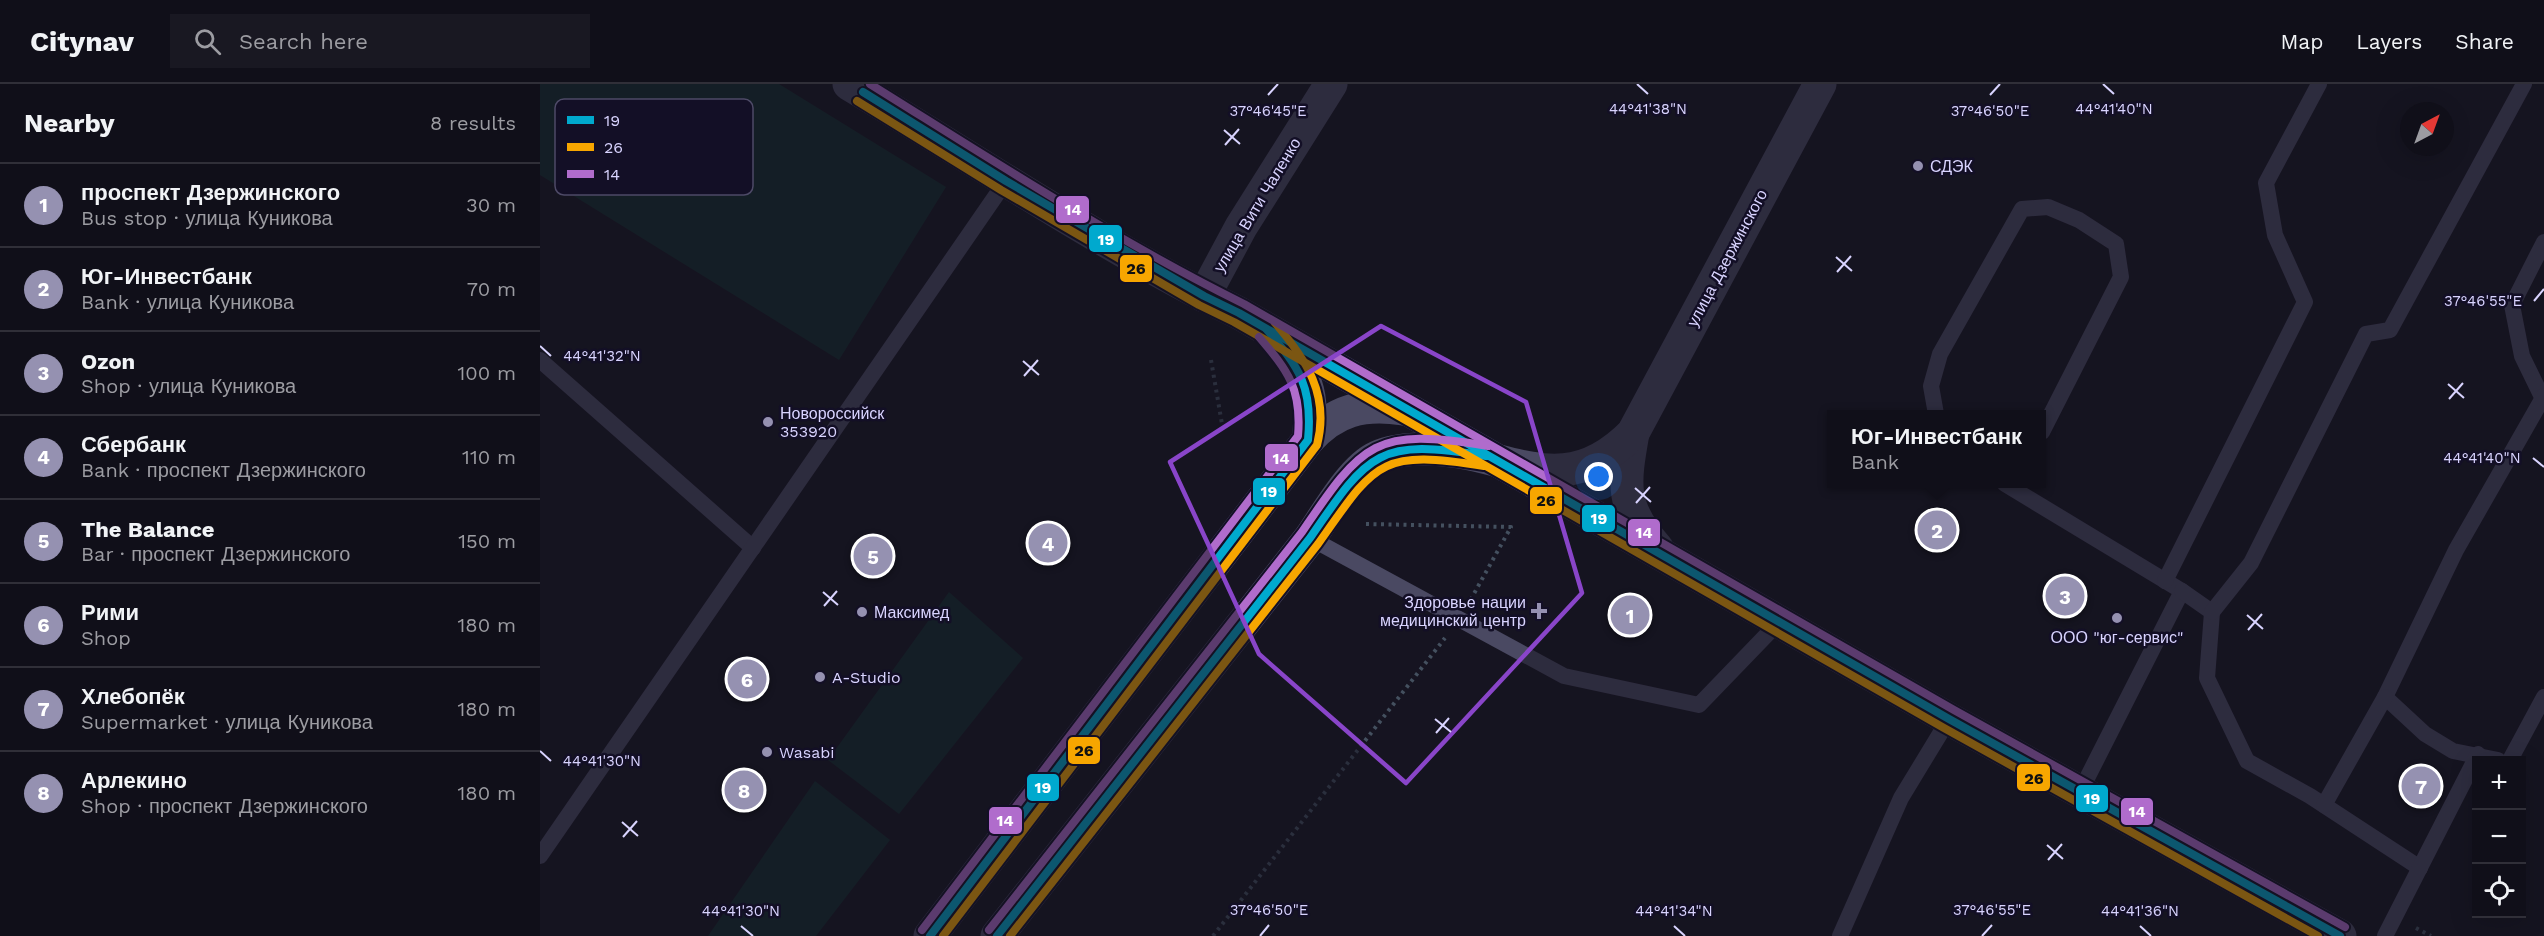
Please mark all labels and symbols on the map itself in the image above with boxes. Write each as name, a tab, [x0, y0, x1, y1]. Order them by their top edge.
legend	[555, 99, 753, 195]
text: 44°41'38"N	[1609, 100, 1687, 118]
text: 44°41'40"N	[2075, 100, 2153, 118]
text: 37°46'45"E	[1229, 102, 1307, 120]
text: 37°46'50"E	[1951, 102, 2029, 120]
north arrow	[2400, 102, 2454, 156]
text: 19	[604, 111, 620, 130]
street label: улица Вити Чаленко	[1209, 134, 1305, 276]
text: 26	[604, 138, 623, 157]
place label: СДЭК	[1930, 157, 1974, 176]
marker: СДЭК	[1911, 159, 1925, 173]
text: 14	[604, 165, 620, 184]
street label: улица Дзержинского	[1683, 186, 1771, 330]
line badge: 14	[1055, 195, 1090, 224]
text: 14	[1064, 200, 1082, 219]
line badge: 19	[1088, 224, 1123, 253]
text: 19	[1098, 230, 1115, 249]
line badge: 26	[1119, 254, 1153, 283]
text: 26	[1126, 259, 1146, 278]
text: 37°46'55"E	[2444, 292, 2522, 310]
text: 44°41'32"N	[563, 347, 641, 365]
place label: Новороссийск 353920	[780, 404, 885, 441]
marker: Новороссийск 353920	[761, 415, 775, 429]
line badge: 14	[1264, 443, 1299, 472]
text: 14	[1272, 449, 1290, 468]
text: 44°41'40"N	[2443, 449, 2521, 467]
your location	[1584, 462, 1613, 491]
line badge: 19	[1252, 477, 1286, 506]
text: 19	[1261, 482, 1278, 501]
line badge: 26	[1529, 486, 1563, 515]
text: 26	[1536, 491, 1556, 510]
line badge: 19	[1581, 504, 1616, 533]
pin: 2	[1918, 508, 1956, 552]
text: 19	[1591, 509, 1608, 528]
line badge: 14	[1627, 518, 1661, 547]
pin: 4	[1028, 520, 1068, 566]
text: 14	[1635, 523, 1653, 542]
pin: 5	[854, 534, 892, 578]
pin: 3	[2046, 574, 2084, 618]
pin: 1	[1610, 592, 1650, 638]
place label: Здоровье нации медицинский центр	[1380, 593, 1526, 630]
marker: Здоровье нации медицинский центр	[1530, 602, 1548, 620]
place label: Максимед	[874, 603, 950, 622]
marker: Максимед	[855, 605, 869, 619]
marker: ООО "юг-сервис"	[2110, 611, 2124, 625]
place label: ООО "юг-сервис"	[2051, 628, 2183, 647]
pin: 6	[728, 656, 766, 702]
place label: A-Studio	[832, 668, 901, 687]
marker: A-Studio	[813, 670, 827, 684]
line badge: 26	[1067, 736, 1101, 765]
text: 26	[1074, 741, 1094, 760]
place label: Wasabi	[779, 743, 835, 762]
marker: Wasabi	[760, 745, 774, 759]
text: 44°41'30"N	[563, 752, 641, 770]
line badge: 26	[2016, 763, 2051, 792]
pin: 7	[2402, 764, 2440, 808]
pin: 8	[724, 768, 764, 812]
text: 26	[2024, 769, 2044, 788]
line badge: 19	[1026, 773, 1060, 802]
text: 19	[1035, 778, 1052, 797]
line badge: 19	[2075, 784, 2109, 813]
text: 19	[2084, 789, 2101, 808]
line badge: 14	[2120, 797, 2154, 826]
text: 14	[2128, 802, 2146, 821]
line badge: 14	[988, 806, 1023, 835]
text: 14	[996, 811, 1014, 830]
text: 37°46'50"E	[1230, 901, 1308, 919]
text: 37°46'55"E	[1953, 901, 2031, 919]
text: 44°41'30"N	[702, 902, 780, 920]
text: 44°41'34"N	[1635, 902, 1713, 920]
text: 44°41'36"N	[2101, 902, 2179, 920]

